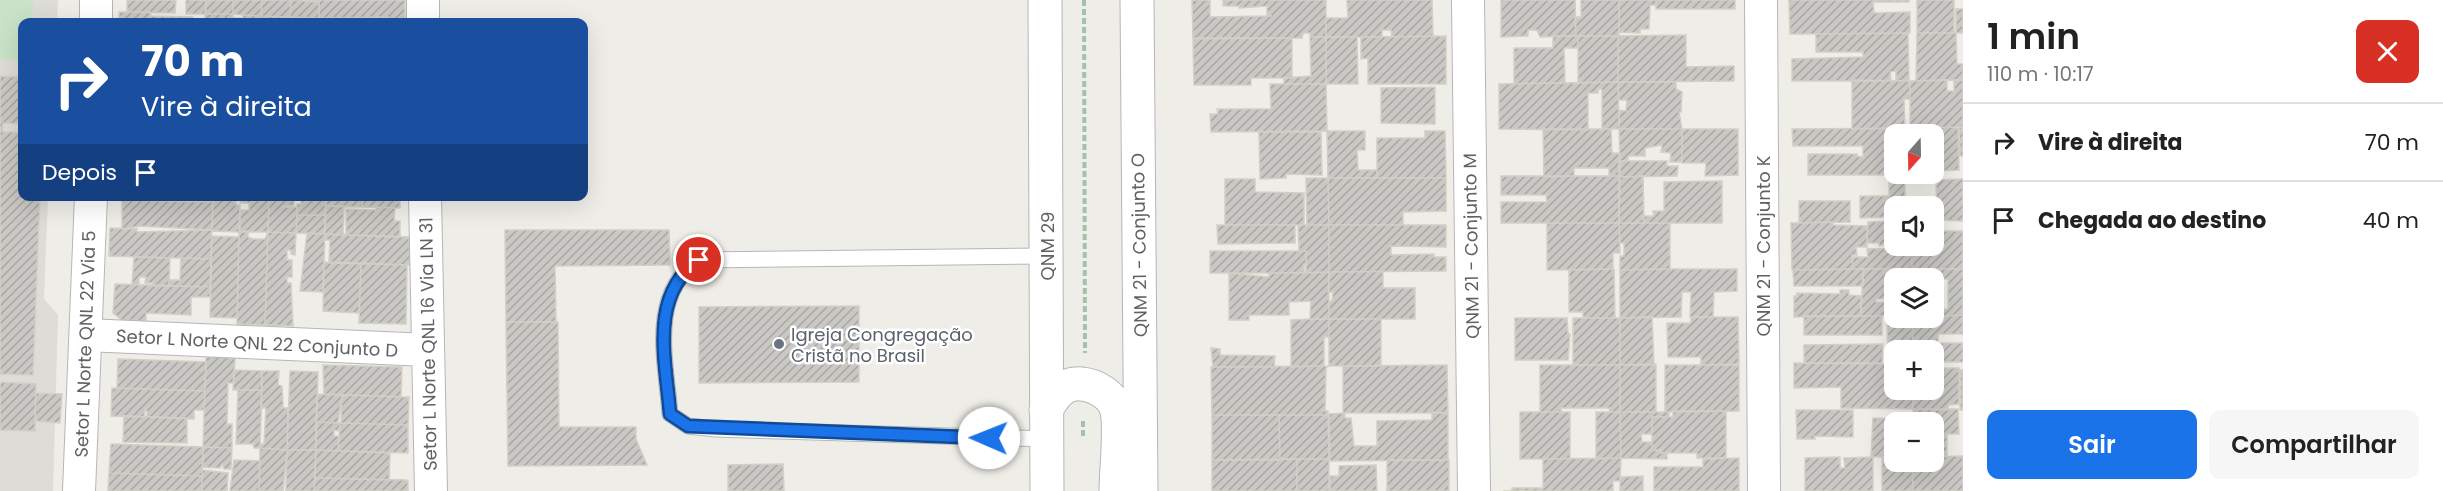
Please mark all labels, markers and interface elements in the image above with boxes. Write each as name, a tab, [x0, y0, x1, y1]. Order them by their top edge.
text: 1 min	[1987, 11, 2080, 62]
button: close	[2356, 20, 2419, 83]
text: 70 m	[141, 32, 244, 91]
icon: right	[42, 42, 120, 120]
text: 110 m · 10:17	[1987, 60, 2094, 88]
text: Vire à direita	[141, 88, 312, 125]
north arrow	[1884, 124, 1944, 184]
map controls	[1884, 124, 1944, 472]
icon: right	[1987, 126, 2020, 159]
text: Vire à direita	[2038, 127, 2183, 158]
text: 70 m	[2365, 127, 2419, 158]
street label: QNM 21 - Conjunto O	[1125, 153, 1153, 337]
street label: QNM 21 - Conjunto M	[1457, 153, 1485, 339]
street label: QNM 21 - Conjunto K	[1751, 155, 1776, 336]
icon: arrive	[129, 156, 162, 189]
text: Depois	[42, 157, 117, 188]
button: sound	[1884, 196, 1944, 256]
icon: arrive	[1987, 204, 2020, 237]
text: Chegada ao destino	[2038, 205, 2266, 236]
text: 40 m	[2363, 205, 2419, 236]
street label: QNM 29	[1035, 212, 1060, 280]
street label: Setor L Norte QNL 16 Via LN 31	[413, 217, 443, 471]
street label: Setor L Norte QNL 22 Via 5	[69, 230, 101, 458]
pin	[673, 234, 724, 285]
icon: arrive	[682, 243, 715, 276]
button: layers	[1884, 268, 1944, 328]
place label: Igreja Congregação Cristã no Brasil	[791, 322, 973, 368]
street label: Setor L Norte QNL 22 Conjunto D	[115, 323, 399, 363]
marker: Igreja Congregação Cristã no Brasil	[772, 337, 786, 351]
button: +	[1884, 340, 1944, 400]
position arrow	[957, 406, 1021, 470]
button: Sair	[1987, 410, 2197, 479]
button: Compartilhar	[2209, 410, 2419, 479]
button: −	[1884, 412, 1944, 472]

